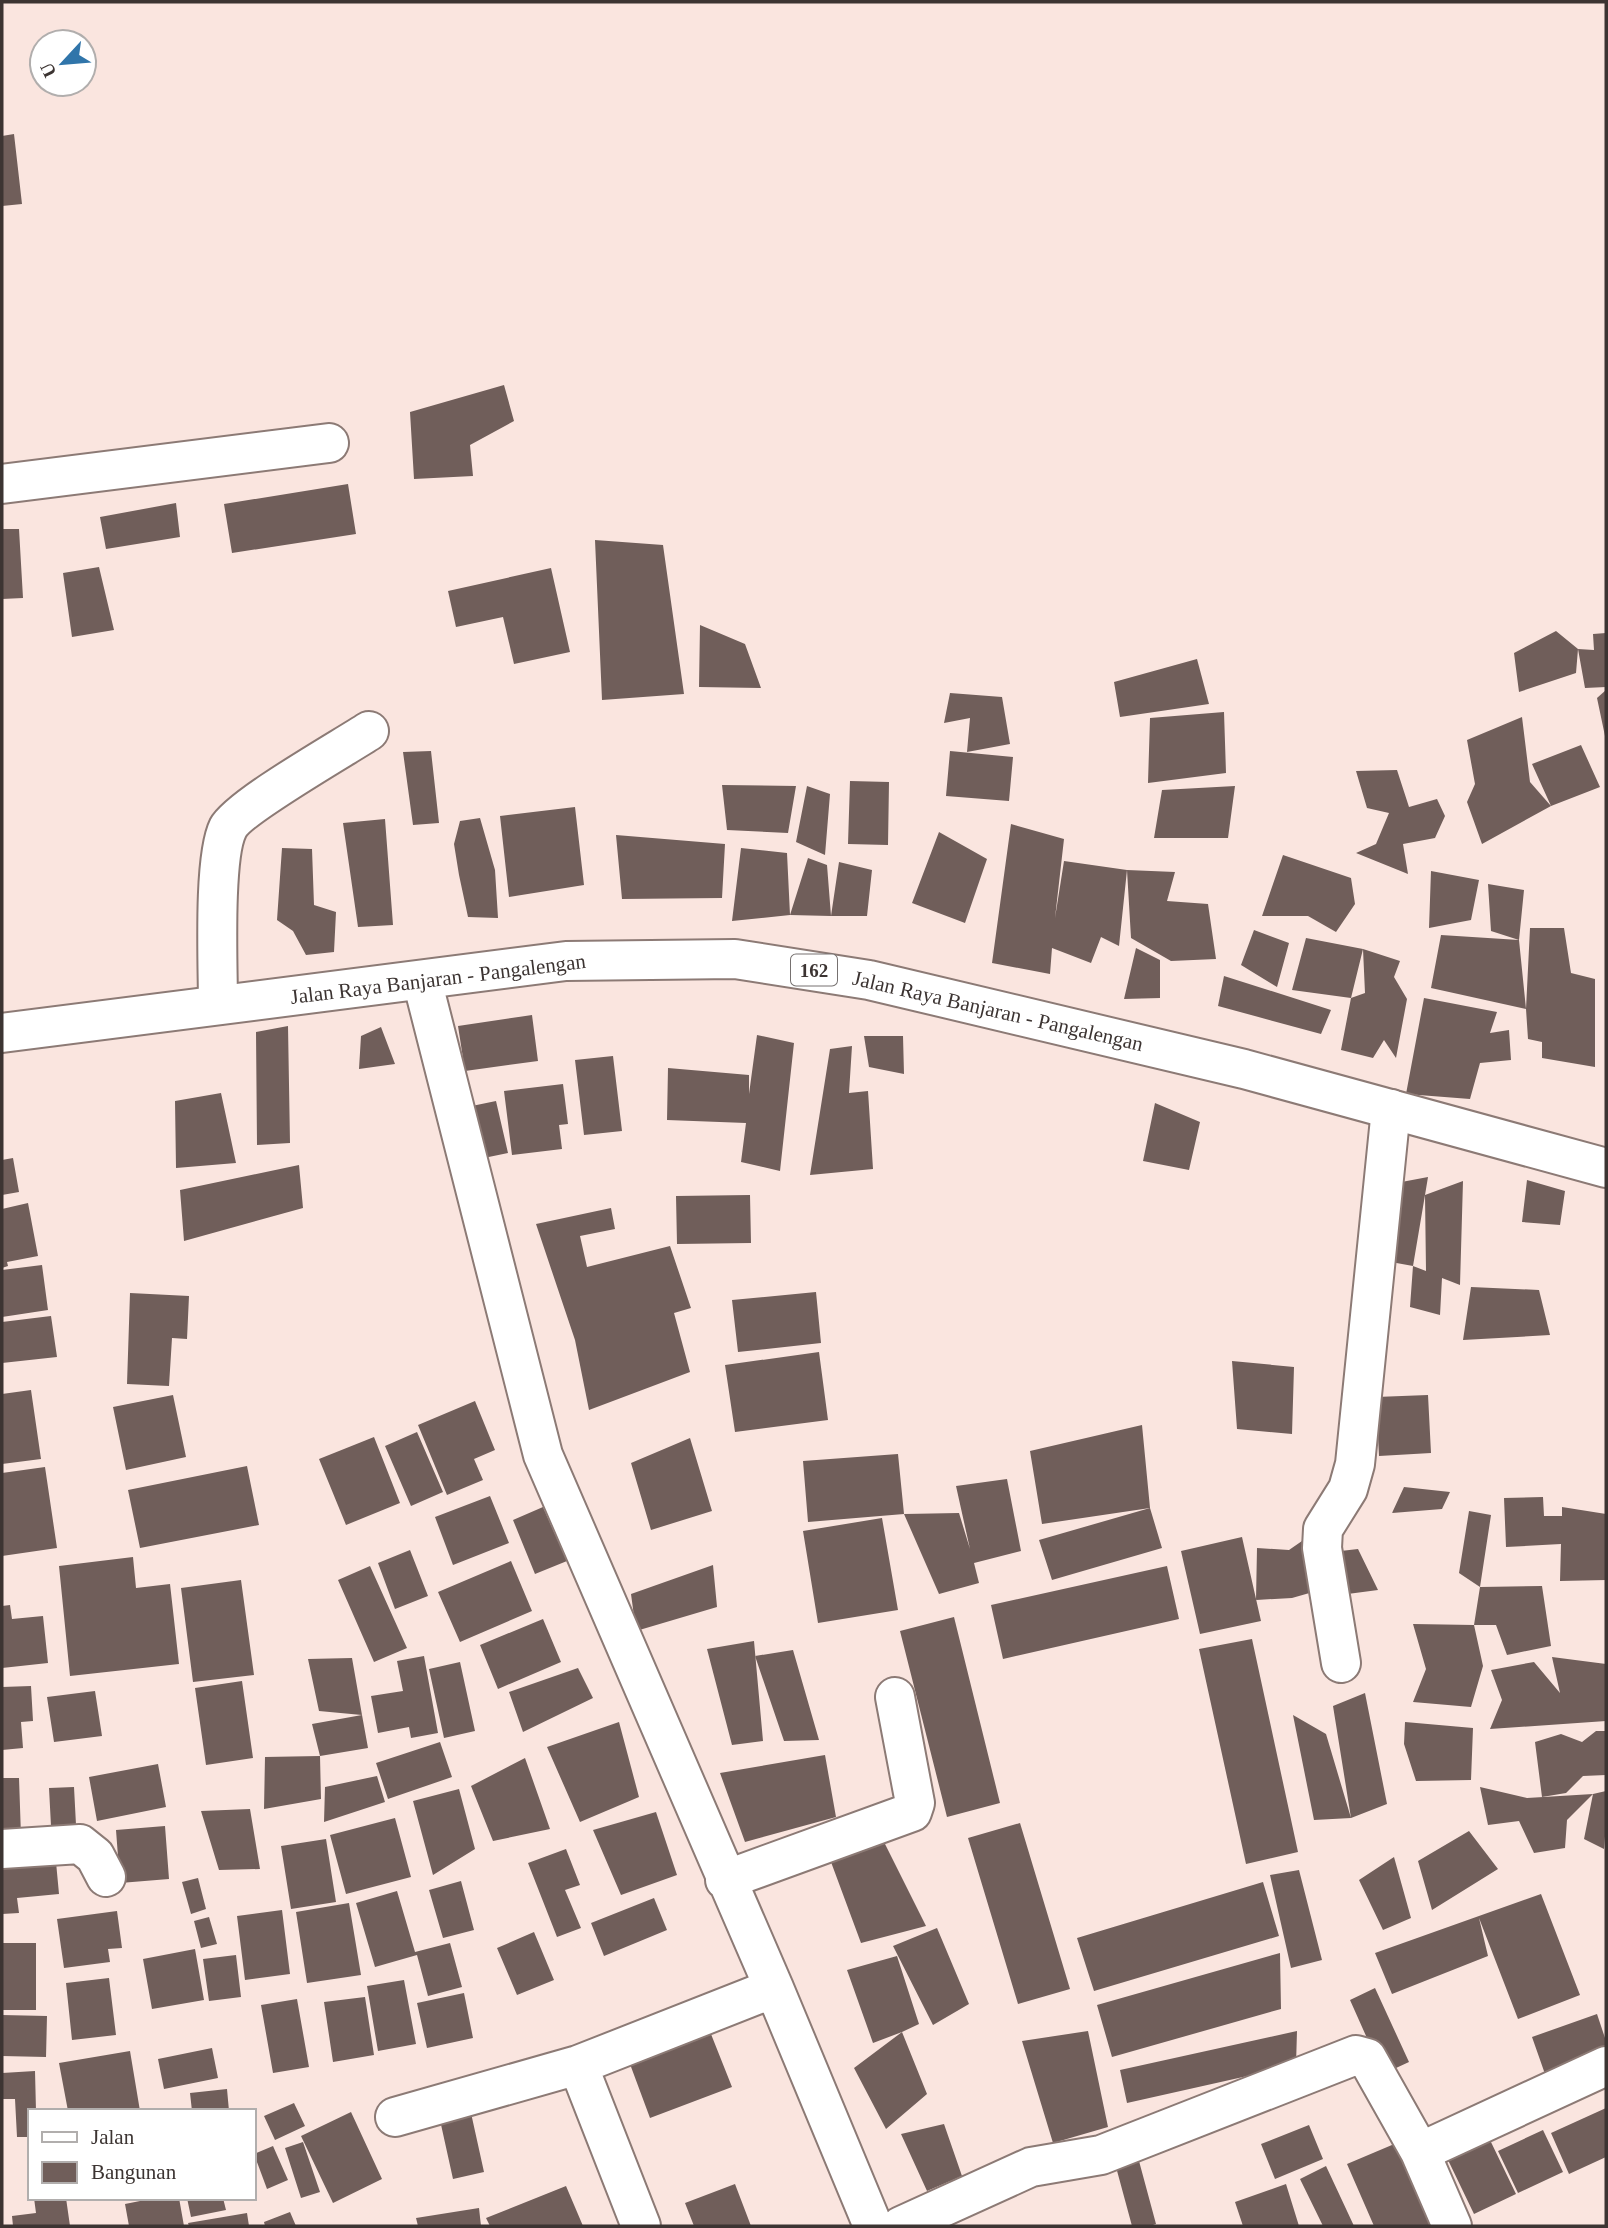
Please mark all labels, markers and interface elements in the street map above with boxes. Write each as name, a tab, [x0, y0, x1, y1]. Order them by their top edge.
north arrow	[28, 28, 98, 98]
text: U	[36, 59, 61, 81]
street label: Jalan Raya Banjaran - Pangalengan	[289, 949, 588, 1009]
road number: 162	[791, 954, 837, 986]
street label: Jalan Raya Banjaran - Pangalengan	[850, 966, 1146, 1056]
legend	[28, 2109, 256, 2200]
text: Jalan	[91, 2125, 135, 2149]
text: Bangunan	[91, 2160, 177, 2184]

